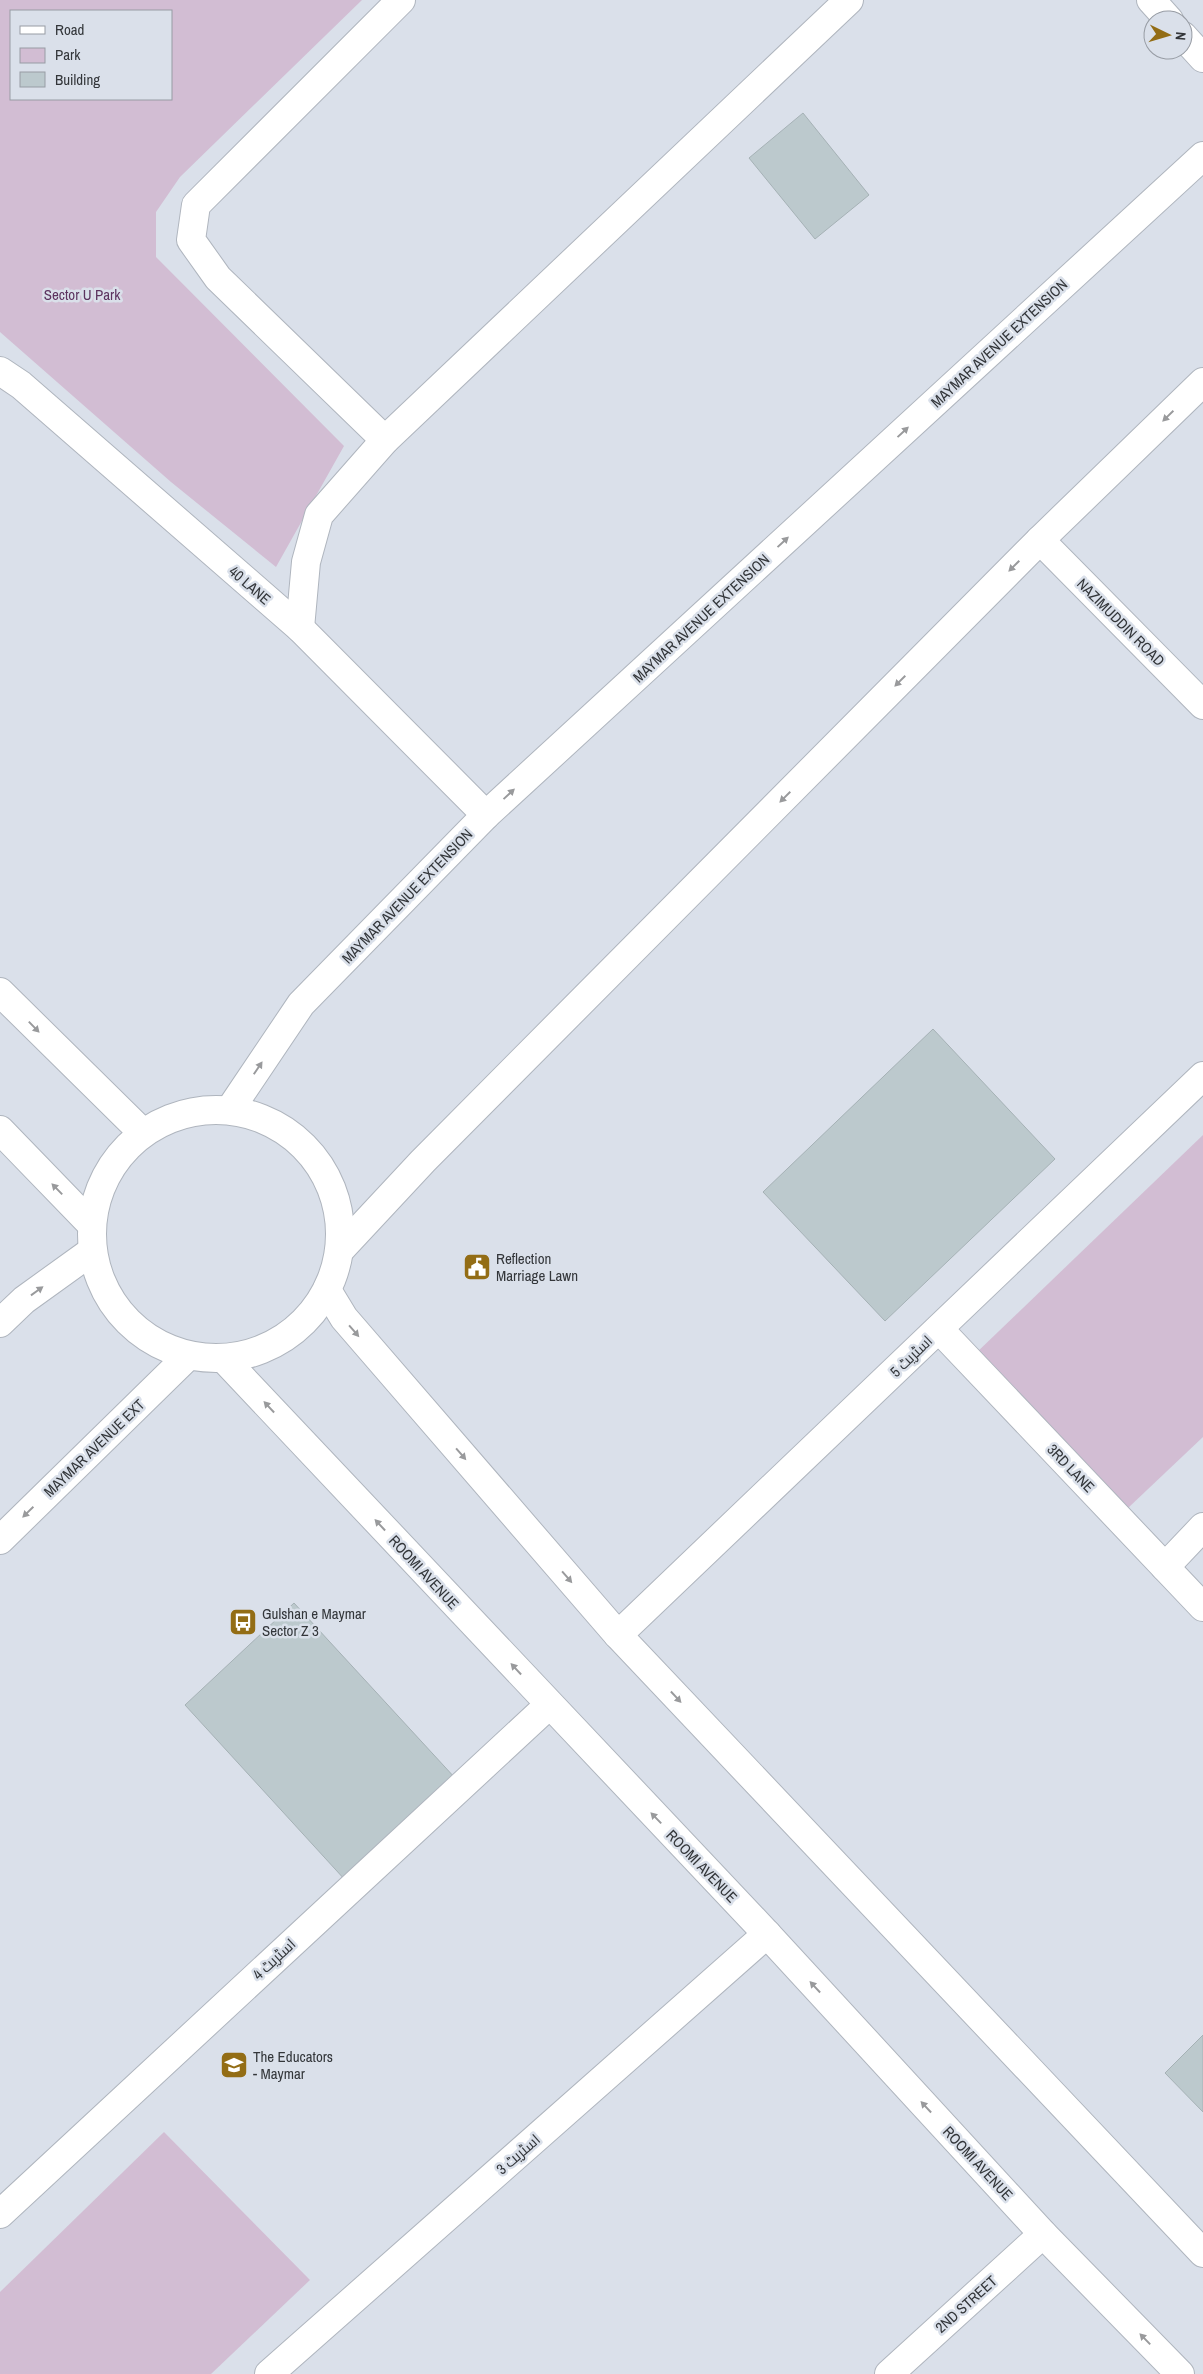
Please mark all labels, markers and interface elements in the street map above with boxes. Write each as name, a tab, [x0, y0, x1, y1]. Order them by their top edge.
legend	[10, 10, 172, 100]
north arrow	[1143, 10, 1193, 60]
text: Road	[55, 19, 84, 40]
text: N	[1172, 31, 1190, 41]
text: Park	[55, 44, 81, 65]
text: Building	[55, 69, 100, 90]
street label: MAYMAR AVENUE EXTENSION	[926, 274, 1072, 412]
park label: Sector U Park	[44, 284, 121, 305]
one-way arrow	[1162, 410, 1174, 422]
one-way arrow	[896, 426, 908, 438]
one-way arrow	[777, 536, 789, 548]
street label: MAYMAR AVENUE EXTENSION	[628, 549, 774, 687]
one-way arrow	[1008, 560, 1020, 572]
street label: 40 LANE	[225, 561, 275, 609]
street label: NAZIMUDDIN ROAD	[1073, 574, 1170, 671]
one-way arrow	[894, 675, 906, 687]
one-way arrow	[502, 788, 514, 800]
one-way arrow	[779, 790, 791, 802]
street label: MAYMAR AVENUE EXTENSION	[337, 824, 477, 968]
one-way arrow	[28, 1021, 40, 1033]
one-way arrow	[253, 1061, 263, 1075]
one-way arrow	[51, 1183, 63, 1195]
place label: Reflection Marriage Lawn	[496, 1248, 578, 1286]
public building icon: Reflection Marriage Lawn	[462, 1252, 492, 1282]
one-way arrow	[30, 1286, 43, 1296]
one-way arrow	[349, 1324, 360, 1337]
street label: اسٹریٹ 5	[885, 1330, 937, 1382]
street label: MAYMAR AVENUE EXT	[39, 1394, 149, 1502]
one-way arrow	[263, 1401, 275, 1413]
street label: 3RD LANE	[1043, 1439, 1099, 1497]
one-way arrow	[455, 1447, 466, 1460]
one-way arrow	[22, 1506, 34, 1518]
one-way arrow	[374, 1520, 386, 1532]
street label: ROOMI AVENUE	[384, 1530, 464, 1614]
one-way arrow	[561, 1570, 572, 1583]
place label: Gulshan e Maymar Sector Z 3	[262, 1603, 366, 1641]
bus stop icon: Gulshan e Maymar Sector Z 3	[228, 1607, 258, 1637]
one-way arrow	[510, 1664, 522, 1676]
one-way arrow	[670, 1691, 682, 1703]
one-way arrow	[650, 1812, 662, 1824]
street label: ROOMI AVENUE	[662, 1825, 742, 1907]
street label: اسٹریٹ 4	[248, 1934, 300, 1984]
one-way arrow	[810, 1981, 821, 1994]
place label: The Educators - Maymar	[253, 2046, 333, 2084]
school or university icon: The Educators - Maymar	[219, 2050, 249, 2080]
one-way arrow	[920, 2100, 931, 2113]
street label: ROOMI AVENUE	[938, 2121, 1018, 2205]
street label: اسٹریٹ 3	[492, 2129, 544, 2179]
street label: 2ND STREET	[931, 2270, 1002, 2337]
one-way arrow	[1140, 2333, 1152, 2345]

